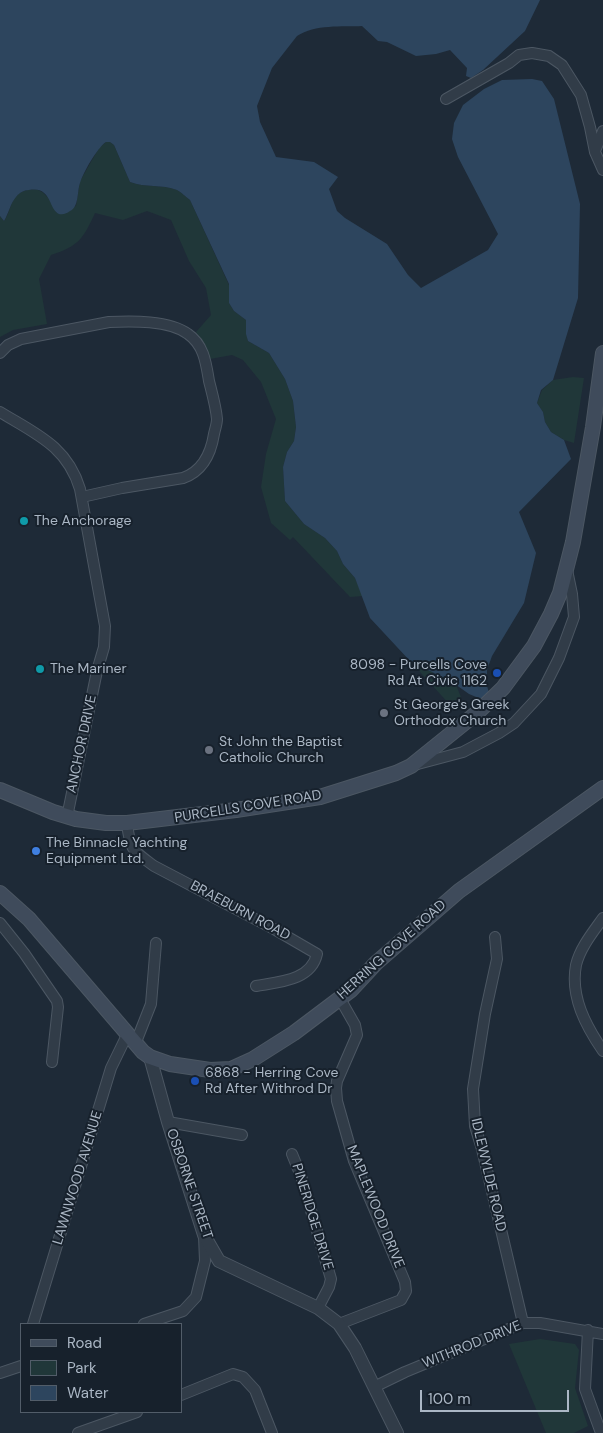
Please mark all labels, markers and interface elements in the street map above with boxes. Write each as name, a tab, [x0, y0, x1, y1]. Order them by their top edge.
place label: The Anchorage	[34, 513, 132, 529]
marker: The Anchorage	[18, 515, 30, 527]
place label: 8098 - Purcells Cove Rd At Civic 1162	[350, 657, 487, 690]
place label: The Mariner	[50, 661, 127, 677]
marker: The Mariner	[34, 663, 46, 675]
marker: 8098 - Purcells Cove Rd At Civic 1162	[491, 667, 503, 679]
street label: ANCHOR DRIVE	[63, 693, 101, 795]
place label: St George's Greek Orthodox Church	[394, 697, 510, 730]
marker: St George's Greek Orthodox Church	[378, 707, 390, 719]
place label: St John the Baptist Catholic Church	[219, 734, 342, 766]
marker: St John the Baptist Catholic Church	[203, 744, 215, 756]
street label: PURCELLS COVE ROAD	[173, 787, 323, 827]
place label: The Binnacle Yachting Equipment Ltd.	[46, 835, 187, 868]
marker: The Binnacle Yachting Equipment Ltd.	[30, 845, 42, 857]
street label: BRAEBURN ROAD	[187, 878, 293, 944]
street label: HERRING COVE ROAD	[334, 897, 450, 1003]
place label: 6868 - Herring Cove Rd After Withrod Dr	[205, 1065, 338, 1098]
marker: 6868 - Herring Cove Rd After Withrod Dr	[189, 1075, 201, 1087]
street label: LAWNWOOD AVENUE	[50, 1109, 106, 1247]
street label: IDLEWYLDE ROAD	[467, 1117, 509, 1233]
street label: OSBORNE STREET	[162, 1127, 216, 1241]
street label: MAPLEWOOD DRIVE	[343, 1143, 407, 1271]
street label: PINERIDGE DRIVE	[288, 1161, 336, 1273]
street label: WITHROD DRIVE	[420, 1318, 524, 1372]
legend	[20, 1323, 182, 1413]
text: Road	[67, 1333, 102, 1353]
text: Park	[67, 1358, 97, 1378]
scale bar	[423, 1380, 572, 1412]
text: Water	[67, 1383, 108, 1403]
text: 100 m	[428, 1389, 471, 1409]

